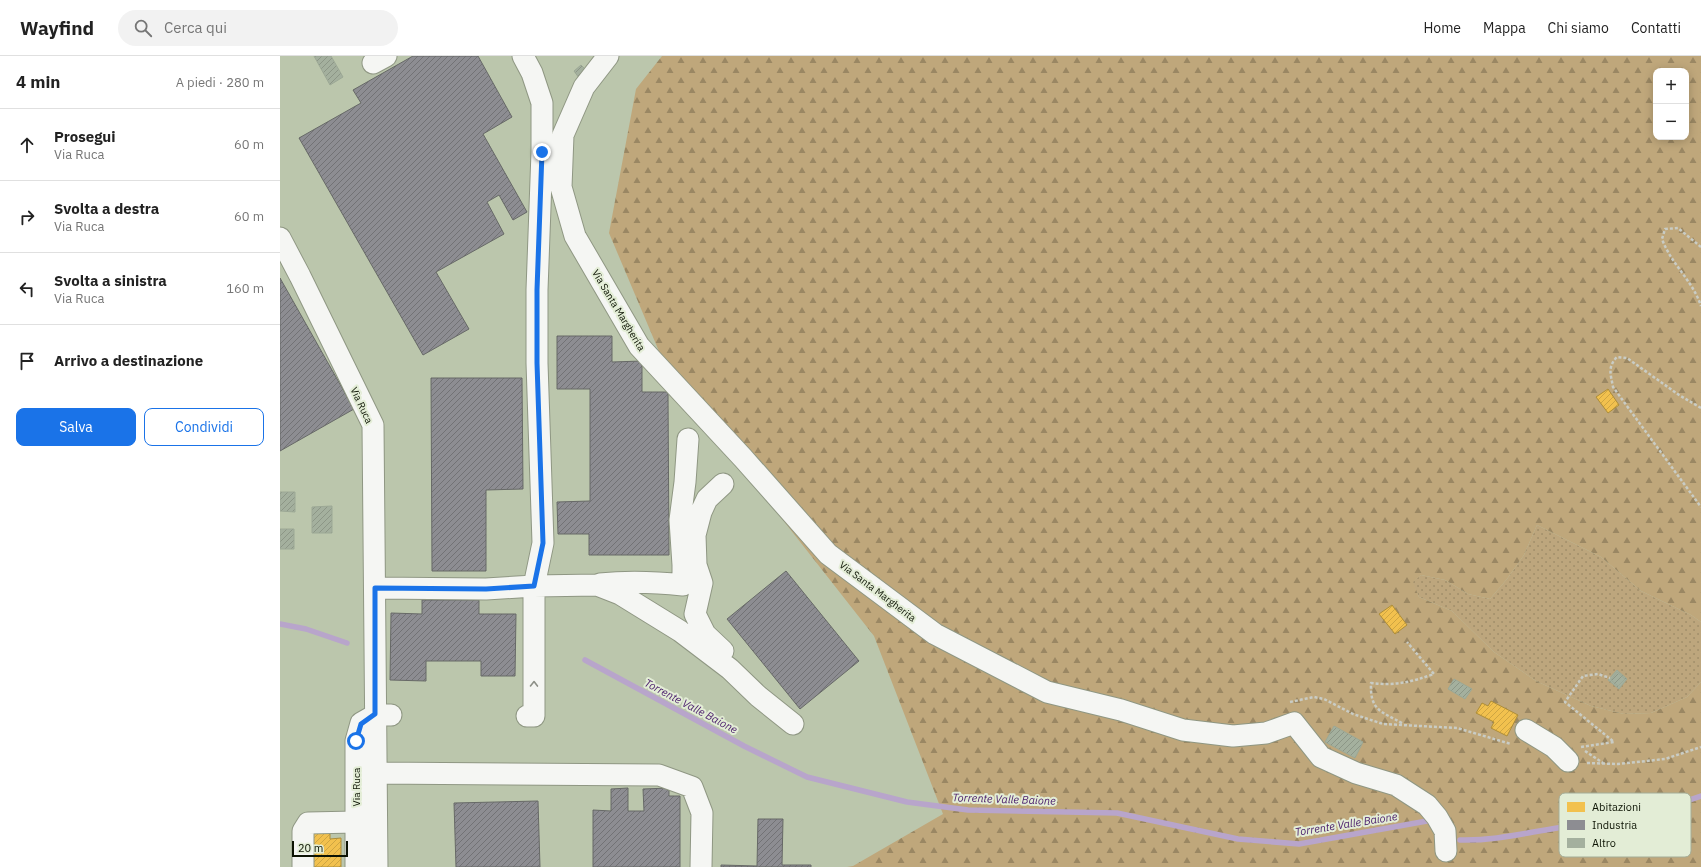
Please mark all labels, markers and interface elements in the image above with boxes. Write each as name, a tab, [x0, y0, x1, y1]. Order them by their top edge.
search box	[118, 10, 398, 46]
text: Wayfind	[20, 16, 94, 40]
icon: search	[132, 17, 154, 39]
text: Cerca qui	[164, 18, 227, 37]
text: Home	[1423, 19, 1461, 37]
text: Mappa	[1483, 19, 1526, 37]
text: Chi siamo	[1548, 19, 1609, 37]
text: Contatti	[1631, 19, 1681, 37]
map controls	[1653, 68, 1689, 140]
button: +	[1653, 68, 1689, 104]
text: 4 min	[16, 71, 60, 93]
text: A piedi · 280 m	[176, 74, 264, 91]
button: −	[1653, 104, 1689, 140]
text: Prosegui	[54, 127, 116, 146]
icon: ahead	[16, 134, 38, 156]
text: 60 m	[234, 136, 264, 153]
route end	[533, 143, 551, 161]
text: Via Ruca	[54, 146, 104, 163]
text: Svolta a destra	[54, 199, 159, 218]
icon: right	[16, 206, 38, 228]
text: 60 m	[234, 208, 264, 225]
text: Via Ruca	[54, 218, 104, 235]
street label: Via Santa Margherita	[589, 267, 648, 354]
text: Svolta a sinistra	[54, 271, 167, 290]
icon: left	[16, 278, 38, 300]
text: 160 m	[226, 280, 264, 297]
text: Via Ruca	[54, 290, 104, 307]
icon: arrive	[16, 350, 38, 372]
text: Arrivo a destinazione	[54, 351, 203, 370]
street label: Via Ruca	[347, 385, 376, 426]
button: Salva	[16, 408, 136, 446]
button: Condividi	[144, 408, 264, 446]
street label: Via Santa Margherita	[837, 558, 919, 625]
water label: Torrente Valle Baione	[642, 676, 740, 737]
one-way arrow	[530, 681, 538, 687]
route start	[347, 732, 365, 750]
street label: Via Ruca	[350, 767, 363, 806]
water label: Torrente Valle Baione	[952, 790, 1056, 808]
legend	[1559, 793, 1691, 857]
text: Abitazioni	[1592, 800, 1641, 814]
water label: Torrente Valle Baione	[1294, 809, 1399, 839]
text: Industria	[1592, 818, 1637, 832]
text: Altro	[1592, 836, 1616, 850]
scale bar	[292, 839, 348, 858]
text: 20 m	[298, 841, 323, 855]

